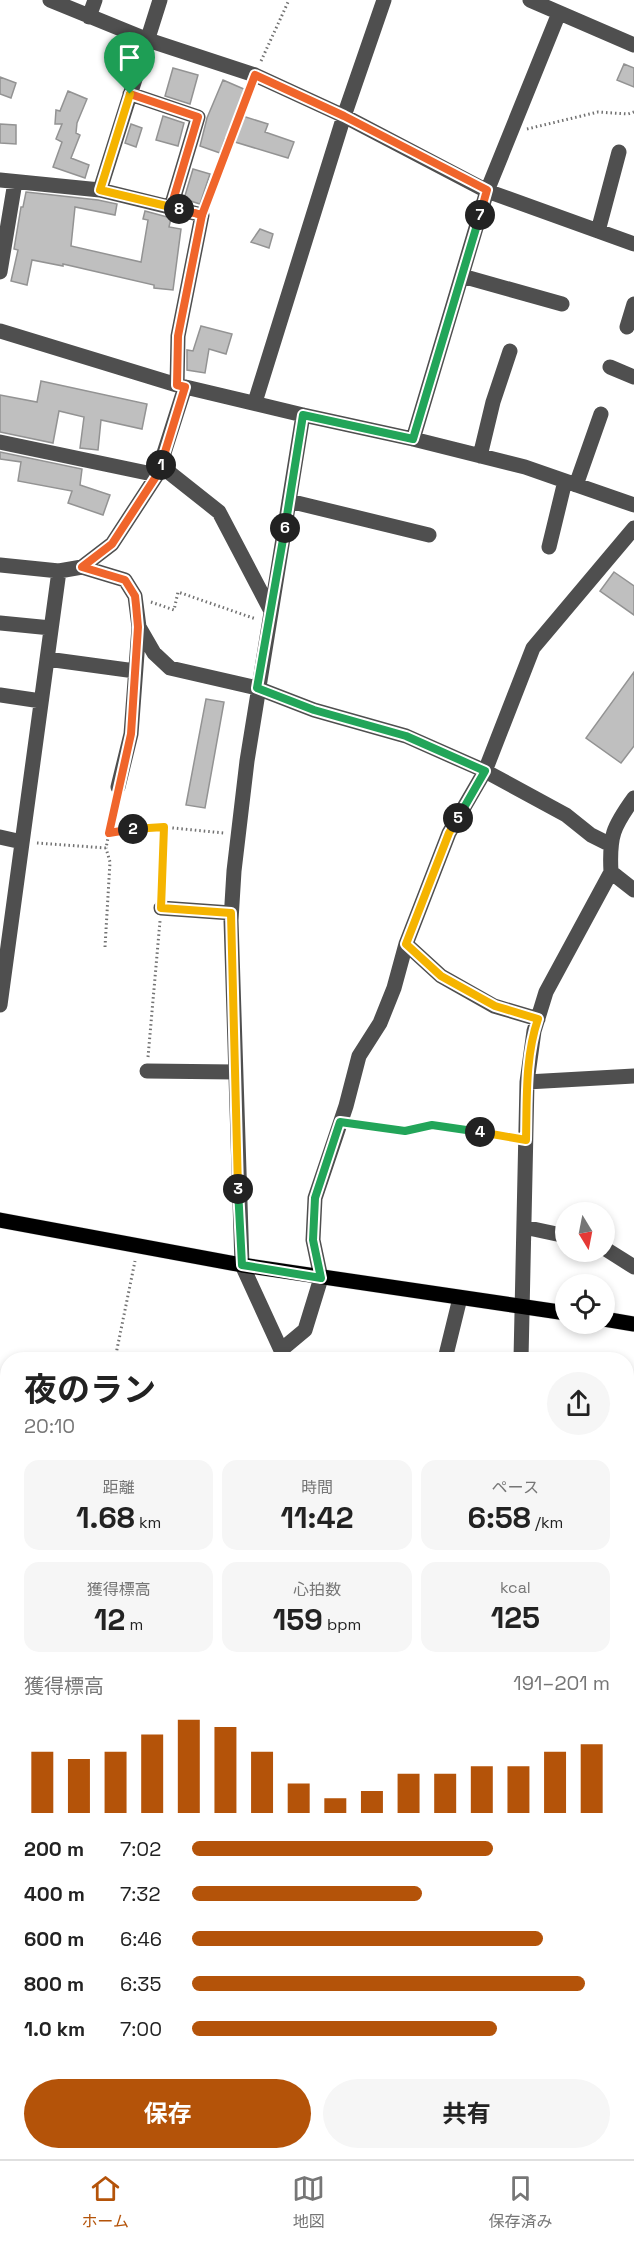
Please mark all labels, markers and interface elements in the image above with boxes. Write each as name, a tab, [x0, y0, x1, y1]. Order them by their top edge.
pin	[104, 32, 155, 94]
icon: arrive	[113, 41, 146, 74]
pin: 8	[164, 194, 194, 224]
text: 8	[174, 198, 184, 219]
pin: 7	[465, 200, 495, 230]
text: 7	[476, 204, 484, 225]
pin: 1	[146, 450, 176, 480]
text: 1	[157, 454, 165, 475]
pin: 6	[270, 513, 300, 543]
text: 6	[280, 517, 290, 538]
pin: 5	[443, 803, 473, 833]
text: 5	[453, 807, 463, 828]
pin: 2	[118, 814, 148, 844]
text: 2	[128, 818, 138, 839]
pin: 4	[465, 1117, 495, 1147]
text: 4	[475, 1121, 485, 1142]
pin: 3	[223, 1174, 253, 1204]
text: 3	[233, 1178, 243, 1199]
north arrow	[555, 1202, 615, 1262]
map controls	[555, 1202, 615, 1334]
button: locate	[555, 1274, 615, 1334]
text: 夜のラン	[24, 1369, 156, 1411]
button: share	[547, 1372, 610, 1435]
text: 20:10	[24, 1413, 75, 1439]
text: 距離	[103, 1477, 135, 1498]
text: 時間	[301, 1477, 333, 1498]
text: ペース	[492, 1477, 539, 1498]
text: 1.68	[76, 1498, 135, 1537]
text: 11:42	[281, 1498, 353, 1537]
text: 6:58	[467, 1498, 531, 1537]
text: km	[135, 1512, 161, 1533]
text: /km	[531, 1512, 563, 1533]
text: kcal	[500, 1577, 531, 1598]
text: 獲得標高	[87, 1579, 151, 1600]
text: 心拍数	[293, 1579, 341, 1600]
text: 125	[491, 1598, 540, 1637]
text: 12	[94, 1600, 125, 1639]
text: 159	[273, 1600, 323, 1639]
text: m	[125, 1614, 143, 1635]
text: bpm	[323, 1614, 361, 1635]
text: 191–201 m	[513, 1670, 610, 1696]
text: 獲得標高	[24, 1673, 104, 1699]
text: 200 m	[24, 1836, 84, 1862]
text: 7:02	[120, 1836, 161, 1862]
text: 400 m	[24, 1881, 85, 1907]
text: 7:32	[120, 1881, 160, 1907]
text: 600 m	[24, 1926, 84, 1952]
text: 6:46	[120, 1926, 162, 1952]
text: 800 m	[24, 1971, 84, 1997]
text: 6:35	[120, 1971, 161, 1997]
text: 1.0 km	[24, 2016, 85, 2042]
text: 7:00	[120, 2016, 162, 2042]
button: 保存	[24, 2079, 311, 2148]
button: 共有	[323, 2079, 610, 2148]
tab: ホーム	[82, 2172, 129, 2232]
tab: 地図	[292, 2172, 325, 2232]
tab: 保存済み	[488, 2172, 552, 2232]

